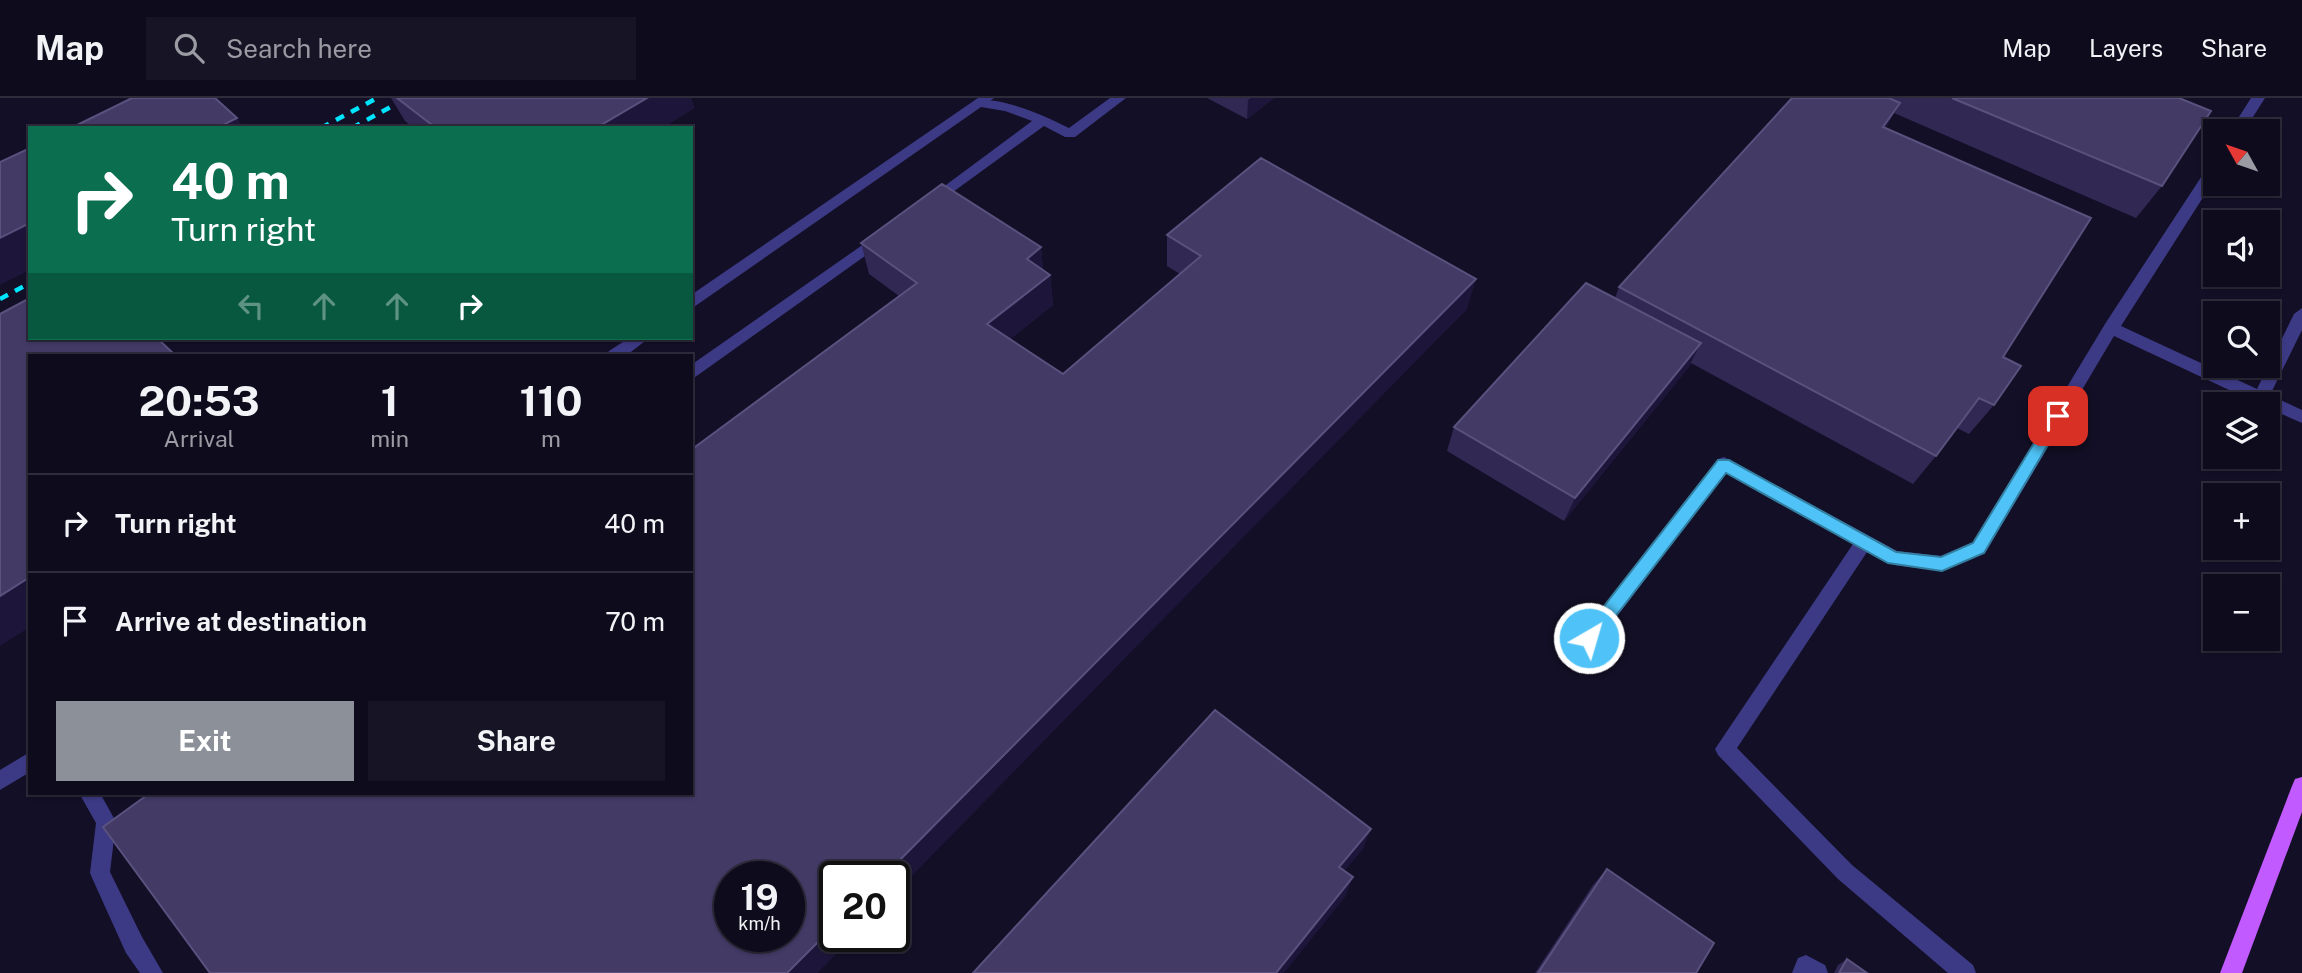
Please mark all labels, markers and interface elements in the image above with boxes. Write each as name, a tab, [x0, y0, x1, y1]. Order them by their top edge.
search box	[146, 17, 636, 80]
text: Map	[35, 29, 104, 67]
icon: search	[170, 29, 208, 67]
text: Search here	[226, 33, 372, 64]
text: Map	[2002, 34, 2051, 62]
text: Layers	[2089, 34, 2163, 62]
text: Share	[2201, 34, 2267, 62]
north arrow	[2203, 119, 2280, 196]
map controls	[2203, 119, 2280, 651]
text: 40 m	[171, 152, 290, 210]
icon: right	[56, 154, 147, 245]
button: sound	[2203, 210, 2280, 287]
text: Turn right	[171, 211, 316, 248]
icon: left	[232, 287, 270, 325]
icon: ahead	[305, 287, 343, 325]
icon: ahead	[378, 287, 416, 325]
icon: right	[451, 287, 489, 325]
button: search	[2203, 301, 2280, 378]
text: 20:53	[138, 376, 260, 425]
text: 1	[381, 376, 399, 425]
text: 110	[520, 376, 583, 425]
pin	[2028, 386, 2088, 446]
button: layers	[2203, 392, 2280, 469]
icon: arrive	[2039, 397, 2077, 435]
text: Arrival	[164, 425, 235, 452]
text: min	[370, 425, 409, 452]
text: m	[541, 425, 561, 452]
button: +	[2203, 483, 2280, 560]
icon: right	[56, 504, 94, 542]
text: Turn right	[115, 508, 237, 539]
text: 40 m	[604, 508, 665, 539]
button: −	[2203, 574, 2280, 651]
position arrow	[1552, 601, 1626, 675]
icon: arrive	[56, 602, 94, 640]
text: Arrive at destination	[115, 606, 367, 637]
text: 70 m	[605, 606, 665, 637]
button: Exit	[56, 701, 354, 781]
button: Share	[368, 701, 665, 781]
speed limit sign: 20	[819, 861, 910, 952]
text: 19	[740, 877, 779, 918]
text: km/h	[738, 913, 781, 934]

